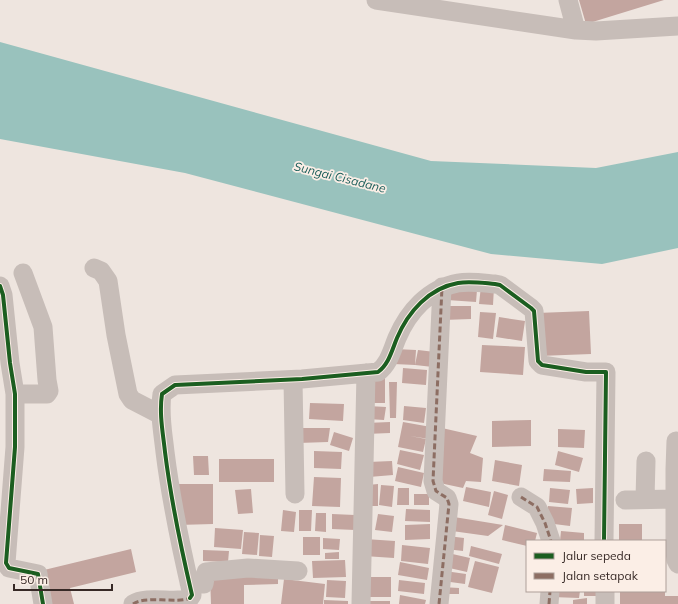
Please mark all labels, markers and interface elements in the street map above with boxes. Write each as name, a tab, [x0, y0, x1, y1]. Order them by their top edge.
water label: Sungai Cisadane	[293, 158, 388, 196]
legend	[526, 540, 666, 592]
text: Jalur sepeda	[562, 548, 631, 563]
scale bar	[14, 566, 112, 592]
text: Jalan setapak	[562, 568, 639, 583]
text: 50 m	[20, 572, 48, 587]

